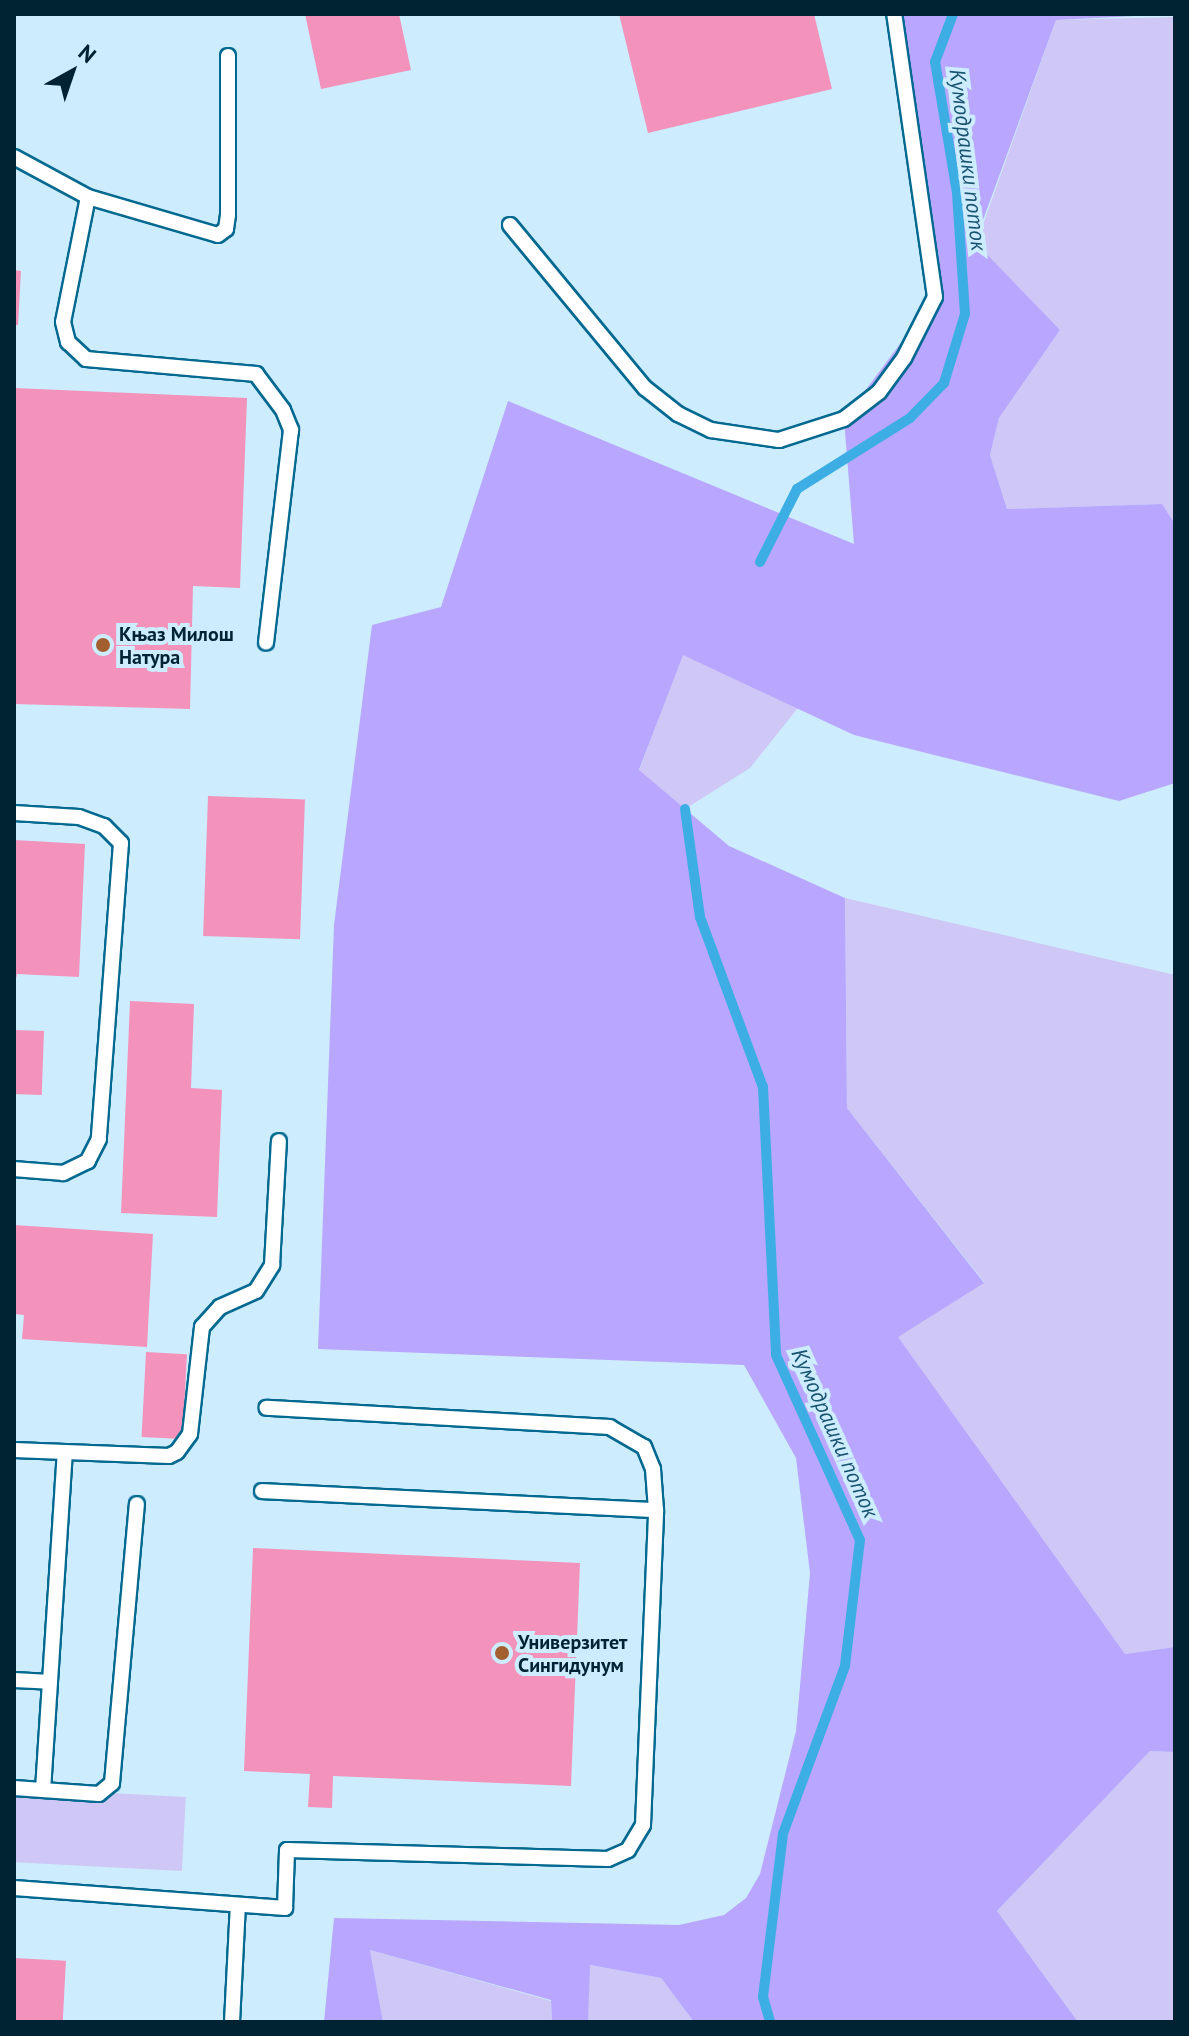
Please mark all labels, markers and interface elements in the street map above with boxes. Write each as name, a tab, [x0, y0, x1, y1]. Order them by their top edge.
north arrow	[32, 32, 112, 112]
text: N	[73, 38, 102, 69]
water label: Кумодрашки поток	[944, 68, 992, 252]
place label: Књаз Милош Натура	[119, 622, 234, 669]
marker: Књаз Милош Натура	[94, 636, 112, 654]
water label: Кумодрашки поток	[786, 1344, 884, 1522]
place label: Универзитет Сингидунум	[518, 1630, 627, 1677]
marker: Универзитет Сингидунум	[493, 1644, 511, 1662]

